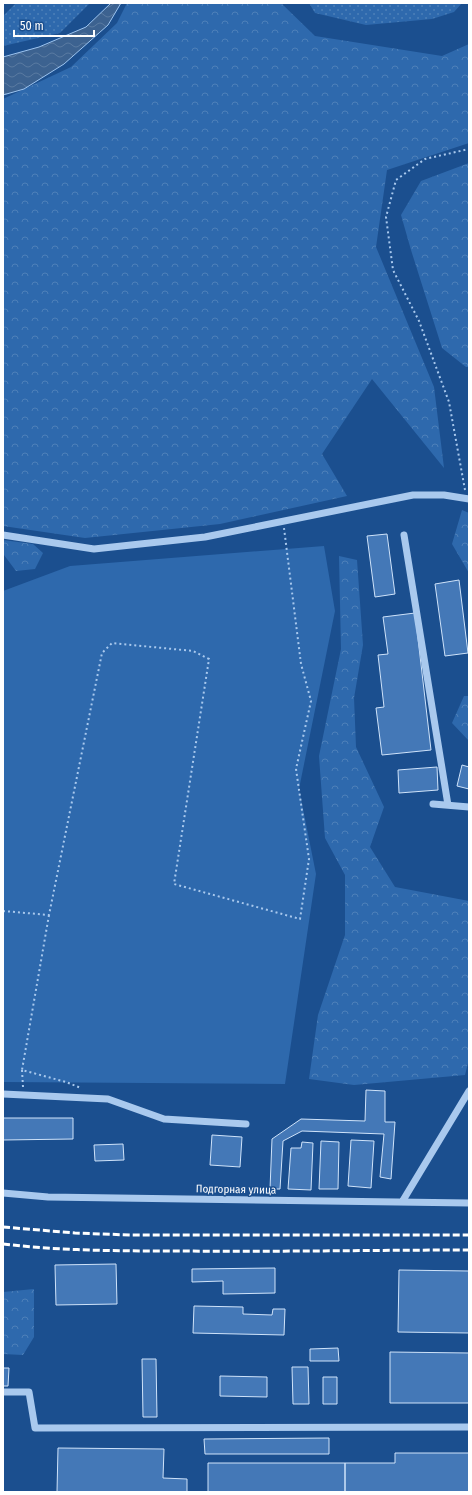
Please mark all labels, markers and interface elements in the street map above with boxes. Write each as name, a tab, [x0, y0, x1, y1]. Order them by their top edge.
scale bar	[14, 12, 94, 38]
text: 50 m	[20, 19, 44, 33]
street label: Подгорная улица	[196, 1182, 276, 1197]

